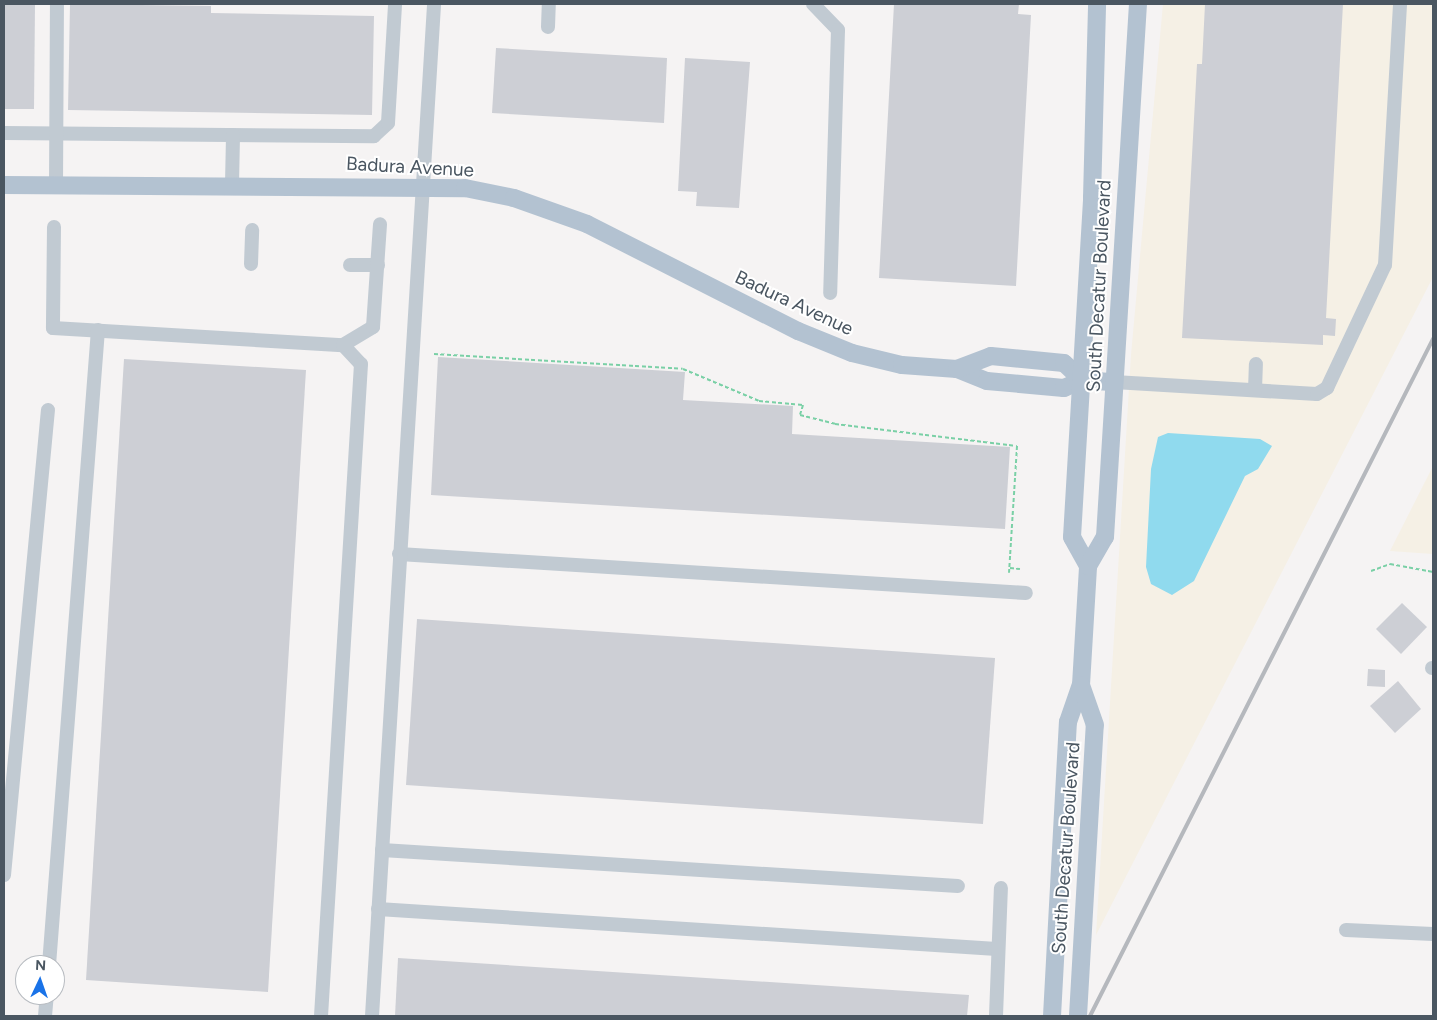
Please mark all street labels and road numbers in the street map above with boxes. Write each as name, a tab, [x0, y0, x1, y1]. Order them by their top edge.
street label: Badura Avenue	[345, 152, 475, 182]
street label: South Decatur Boulevard	[1082, 179, 1116, 393]
street label: Badura Avenue	[731, 266, 857, 340]
street label: South Decatur Boulevard	[1047, 741, 1085, 955]

